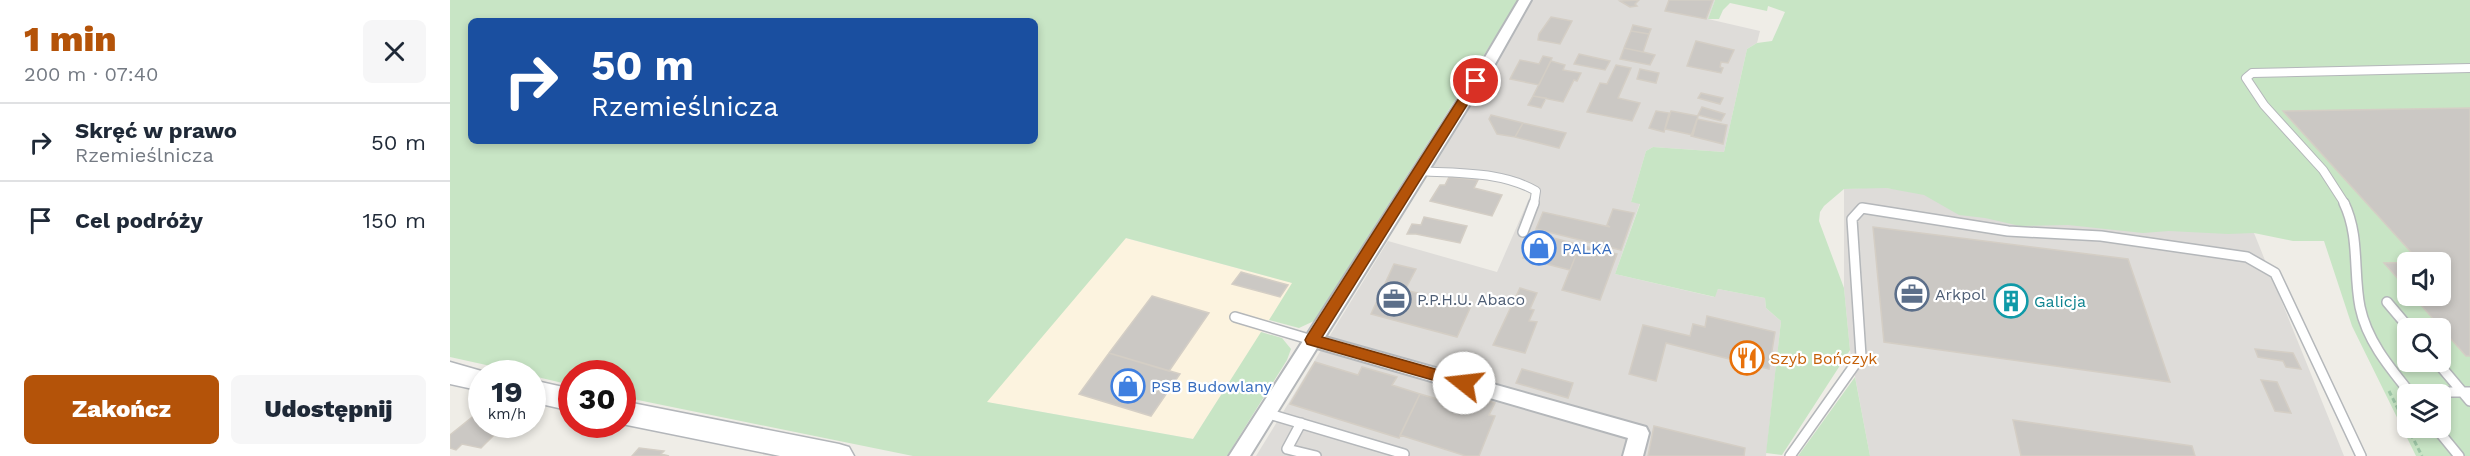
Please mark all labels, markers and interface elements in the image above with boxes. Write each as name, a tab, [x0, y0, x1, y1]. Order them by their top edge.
text: 1 min	[24, 18, 117, 60]
button: close	[363, 20, 426, 83]
text: 50 m	[591, 41, 694, 90]
icon: right	[492, 42, 570, 120]
pin	[1450, 55, 1501, 106]
text: 200 m · 07:40	[24, 62, 158, 86]
icon: arrive	[1459, 64, 1492, 97]
text: Rzemieślnicza	[591, 91, 778, 123]
text: Skręć w prawo	[75, 118, 237, 143]
icon: right	[24, 126, 57, 159]
text: 50 m	[371, 130, 426, 155]
text: Rzemieślnicza	[75, 143, 214, 167]
icon: arrive	[24, 204, 57, 237]
text: Cel podróży	[75, 208, 203, 233]
text: 150 m	[362, 208, 426, 233]
shop icon: PALKA	[1521, 230, 1557, 266]
place label: PALKA	[1562, 239, 1613, 258]
map controls	[2397, 252, 2451, 438]
button: sound	[2397, 252, 2451, 306]
office icon: Arkpol	[1894, 276, 1930, 312]
office icon: P.P.H.U. Abaco	[1376, 281, 1412, 317]
building icon: Galicja	[1993, 283, 2029, 319]
place label: Arkpol	[1935, 285, 1986, 304]
place label: P.P.H.U. Abaco	[1417, 290, 1525, 309]
place label: Galicja	[2034, 292, 2086, 311]
button: search	[2397, 318, 2451, 372]
restaurant icon: Szyb Bończyk	[1729, 340, 1765, 376]
place label: Szyb Bończyk	[1770, 349, 1877, 368]
position arrow	[1432, 351, 1496, 415]
speed limit sign: 30	[558, 360, 636, 438]
shop icon: PSB Budowlany	[1110, 368, 1146, 404]
text: 19	[491, 374, 523, 409]
button: Zakończ	[24, 375, 219, 444]
button: Udostępnij	[231, 375, 426, 444]
place label: PSB Budowlany	[1151, 377, 1273, 396]
button: layers	[2397, 384, 2451, 438]
text: km/h	[488, 405, 526, 423]

